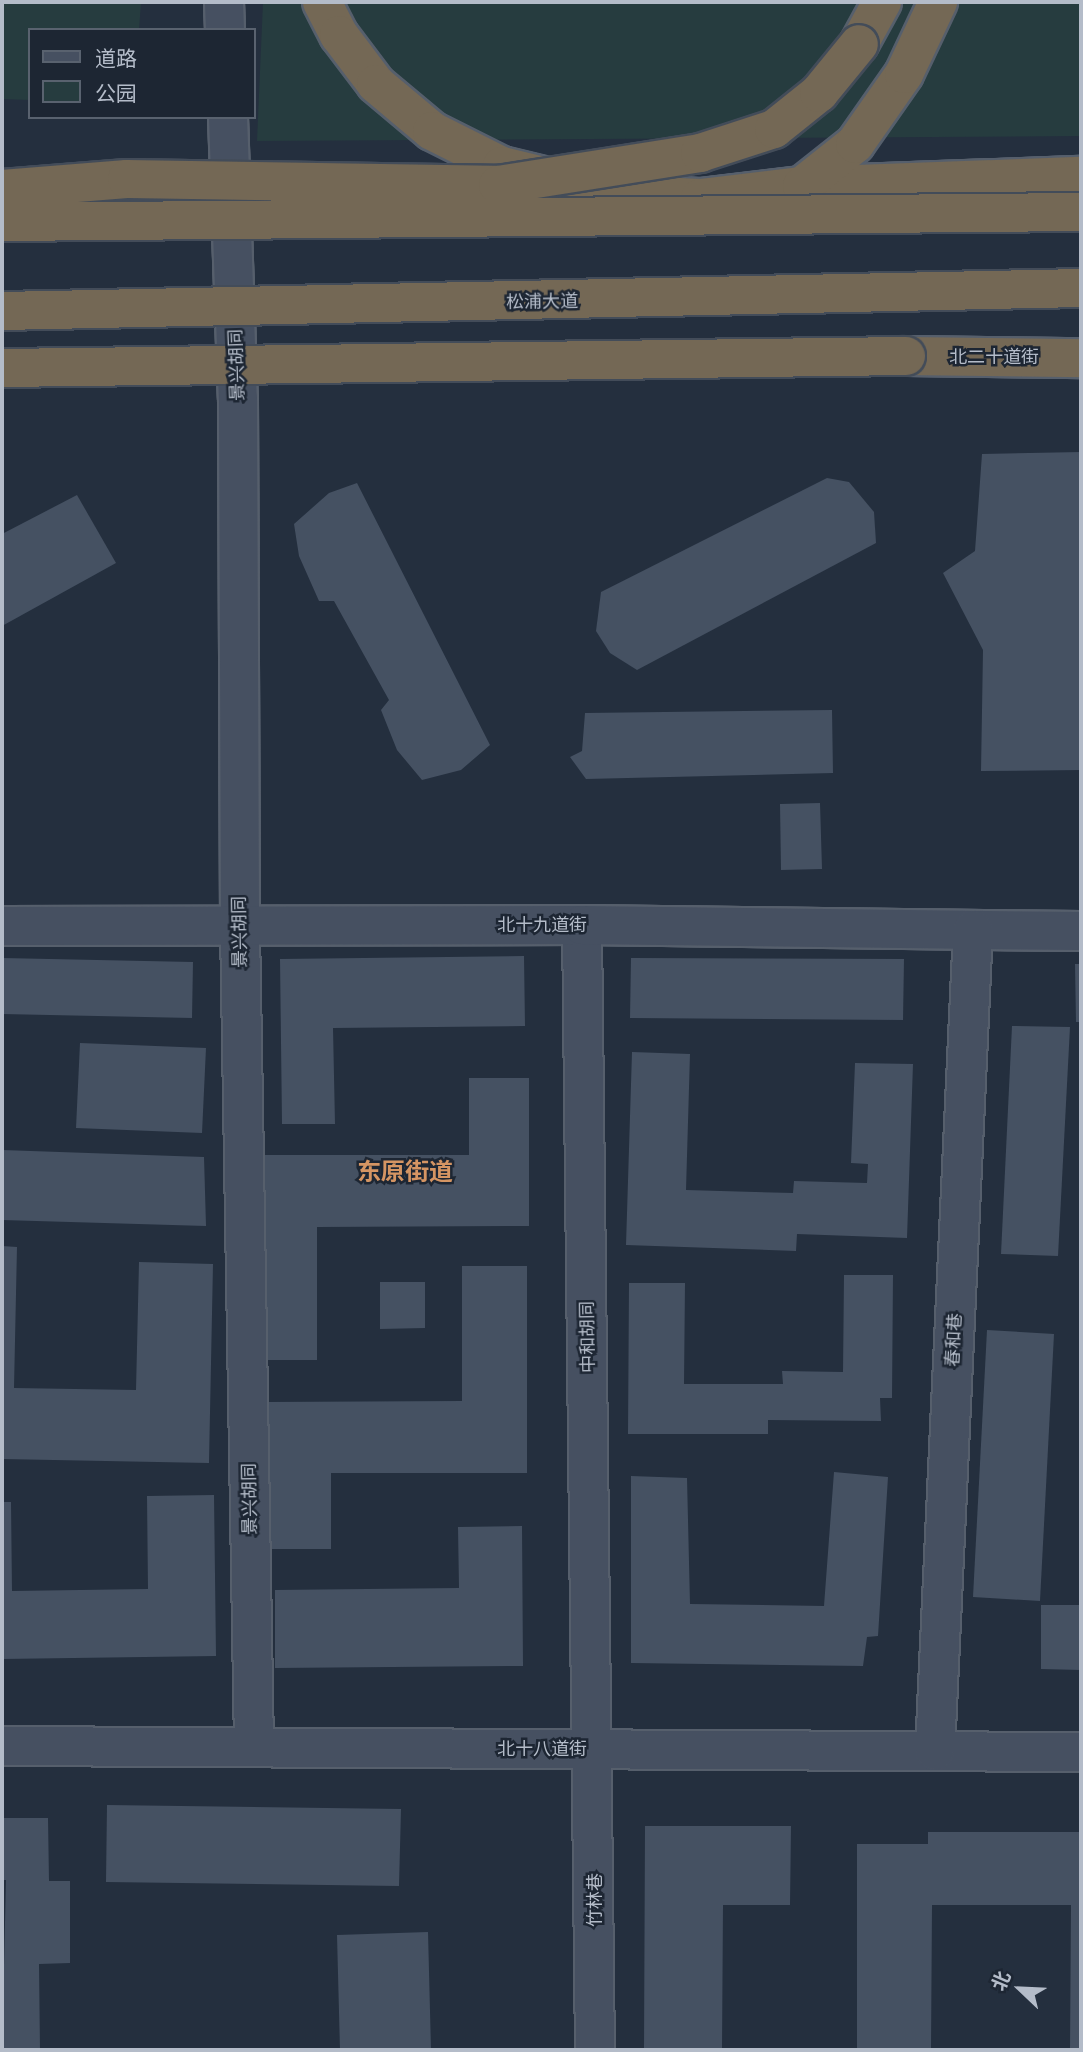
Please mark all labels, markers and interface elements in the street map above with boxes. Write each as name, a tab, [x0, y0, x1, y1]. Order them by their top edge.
legend	[28, 28, 256, 119]
text: 道路	[95, 45, 137, 72]
text: 公园	[95, 80, 137, 107]
street label: 松浦大道	[506, 291, 578, 313]
street label: 景兴胡同	[225, 329, 249, 401]
street label: 北二十道街	[949, 346, 1039, 368]
street label: 景兴胡同	[229, 896, 251, 968]
street label: 北十九道街	[497, 914, 587, 936]
district label: 东原街道	[357, 1158, 453, 1186]
street label: 中和胡同	[577, 1301, 599, 1373]
street label: 春和巷	[942, 1312, 966, 1368]
street label: 景兴胡同	[239, 1463, 261, 1535]
street label: 北十八道街	[497, 1738, 587, 1760]
street label: 竹林巷	[584, 1873, 606, 1927]
north arrow	[985, 1954, 1055, 2024]
text: 北	[986, 1967, 1015, 1994]

